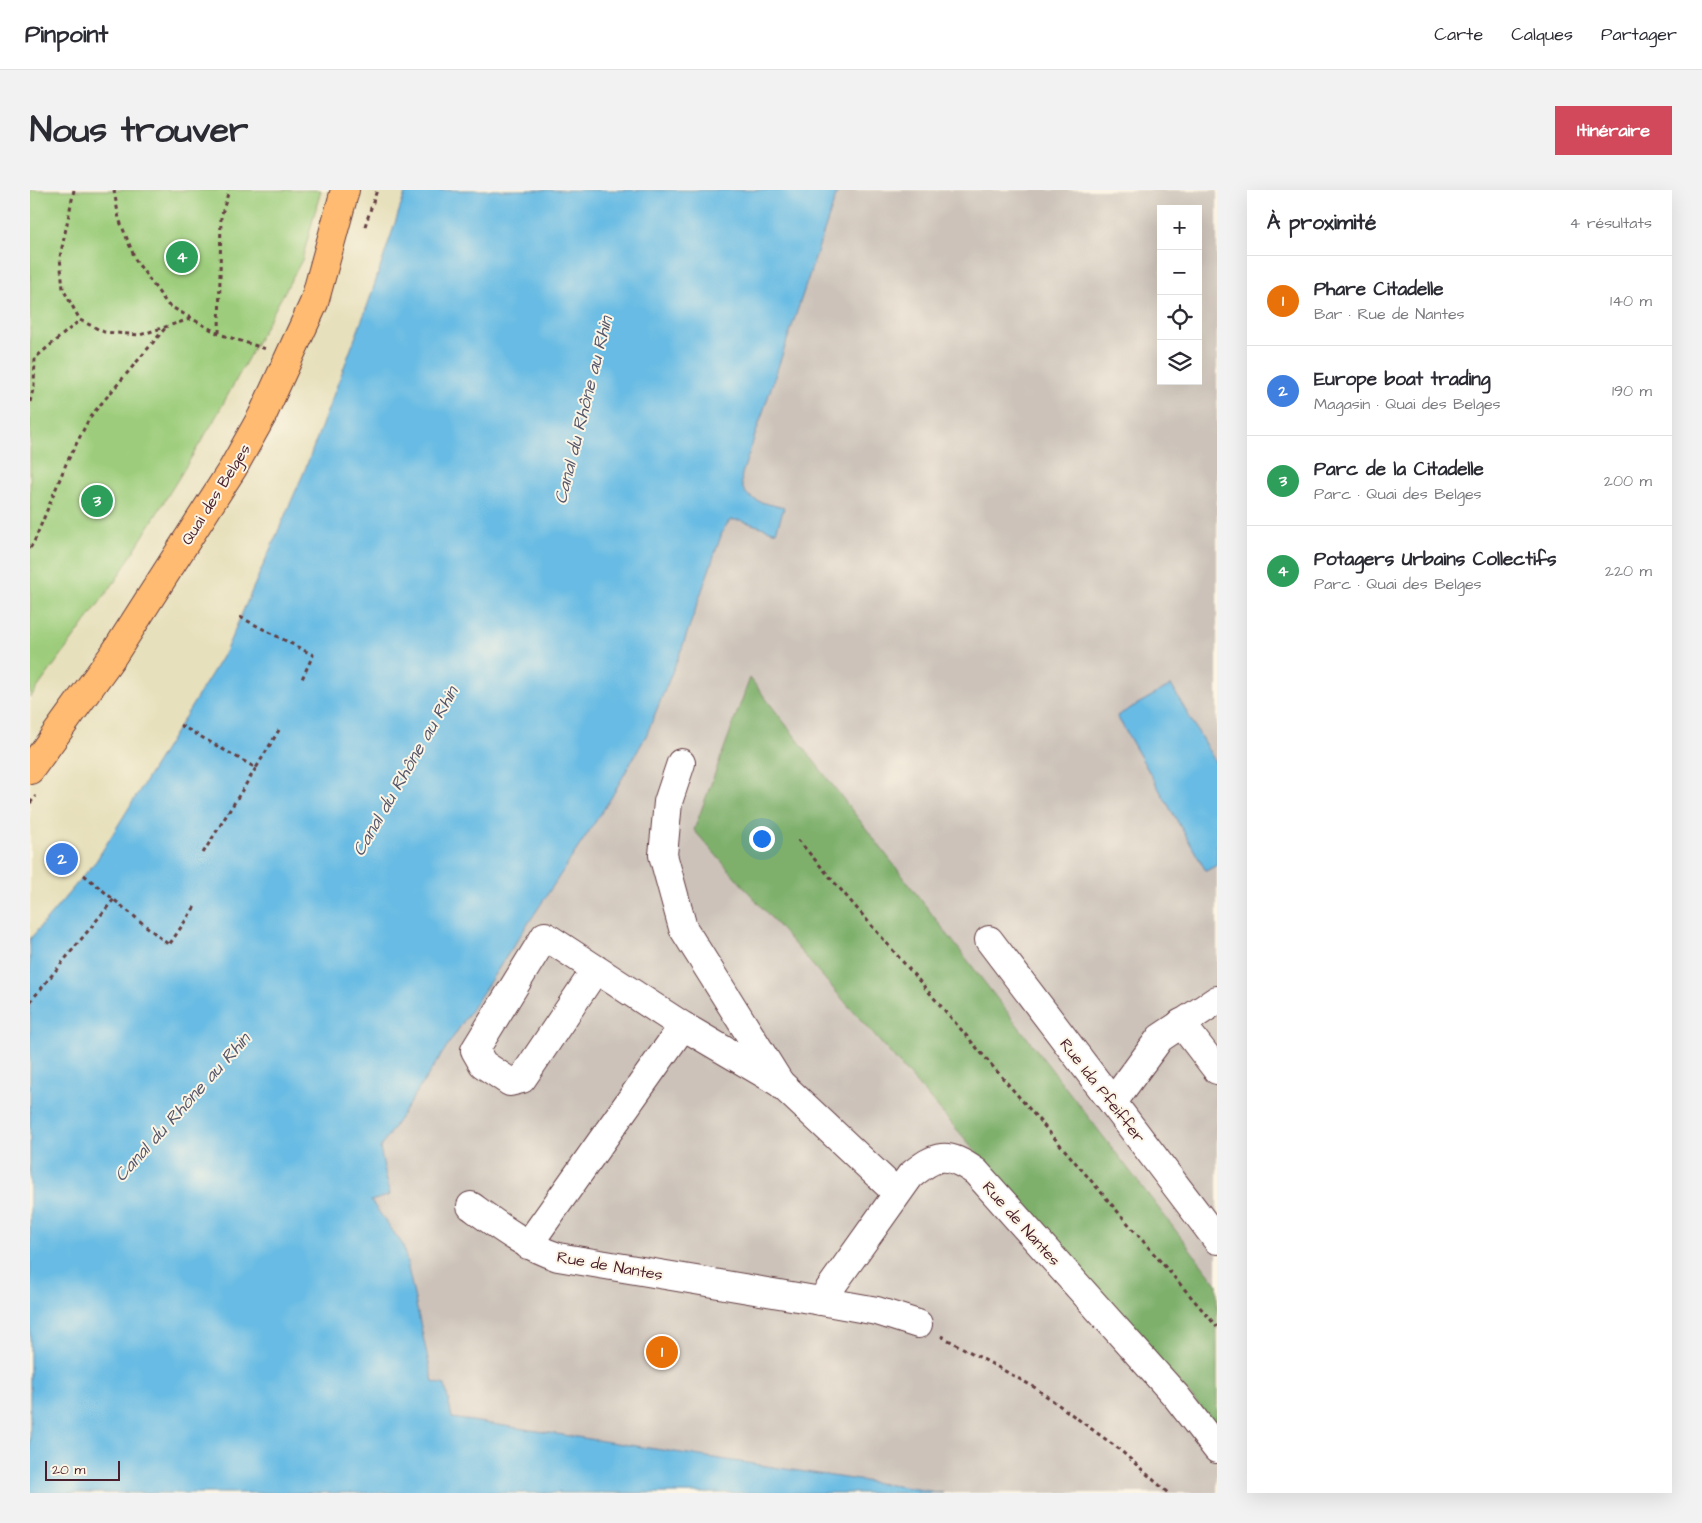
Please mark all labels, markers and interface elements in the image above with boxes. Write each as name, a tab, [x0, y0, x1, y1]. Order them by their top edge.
text: Pinpoint	[25, 18, 108, 52]
text: Carte	[1434, 22, 1483, 47]
text: Calques	[1511, 22, 1573, 47]
text: Partager	[1601, 22, 1677, 47]
text: Nous trouver	[30, 106, 248, 155]
button: Itinéraire	[1555, 106, 1672, 155]
map controls	[1157, 205, 1202, 385]
button: +	[1157, 205, 1202, 250]
text: À proximité	[1267, 208, 1376, 237]
text: 4 résultats	[1569, 212, 1652, 234]
pin: 4	[166, 238, 198, 276]
button: −	[1157, 250, 1202, 295]
text: Phare Citadelle	[1314, 276, 1444, 303]
text: 1	[1282, 290, 1284, 312]
text: 140 m	[1610, 290, 1652, 312]
button: locate	[1157, 295, 1202, 340]
text: Bar · Rue de Nantes	[1314, 303, 1465, 325]
water label: Canal du Rhône au Rhin	[548, 312, 619, 507]
button: layers	[1157, 340, 1202, 385]
text: Europe boat trading	[1314, 366, 1491, 393]
text: 2	[1278, 380, 1288, 402]
text: 190 m	[1612, 380, 1652, 402]
text: Magasin · Quai des Belges	[1314, 393, 1501, 415]
street label: Quai des Belges	[176, 440, 257, 550]
text: Parc de la Citadelle	[1314, 456, 1484, 483]
text: 3	[1279, 470, 1287, 492]
text: 200 m	[1604, 470, 1652, 492]
pin: 3	[81, 482, 113, 520]
text: Parc · Quai des Belges	[1314, 483, 1482, 505]
text: Potagers Urbains Collectifs	[1314, 546, 1557, 573]
text: 4	[1278, 560, 1288, 582]
text: 220 m	[1605, 560, 1652, 582]
text: Parc · Quai des Belges	[1314, 573, 1482, 595]
water label: Canal du Rhône au Rhin	[346, 680, 465, 861]
your location	[749, 826, 775, 852]
pin: 2	[46, 840, 78, 878]
water label: Canal du Rhône au Rhin	[109, 1026, 257, 1187]
street label: Rue Ida Pfeiffer	[1054, 1034, 1150, 1148]
street label: Rue de Nantes	[977, 1176, 1065, 1271]
street label: Rue de Nantes	[555, 1246, 665, 1286]
pin: 1	[646, 1333, 678, 1371]
scale bar	[45, 1458, 120, 1481]
text: 20 m	[52, 1460, 85, 1480]

